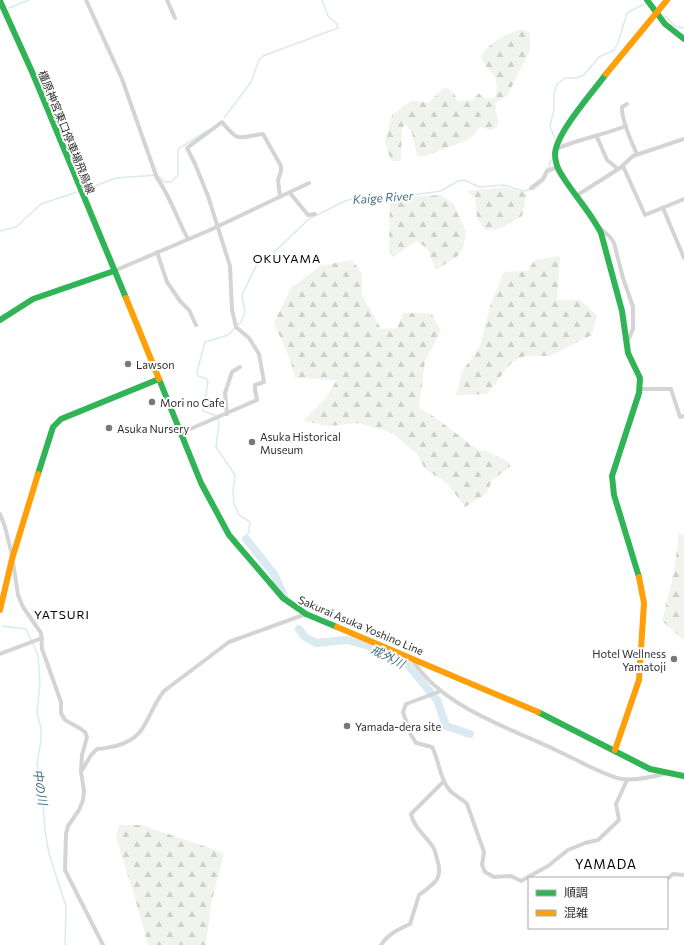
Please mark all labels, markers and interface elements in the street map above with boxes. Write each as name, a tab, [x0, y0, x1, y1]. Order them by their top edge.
street label: 橿原神宮東口停車場飛鳥線	[36, 68, 98, 196]
water label: Kaige River	[352, 188, 415, 206]
district label: OKUYAMA	[253, 251, 321, 265]
place label: Lawson	[136, 358, 175, 371]
marker: Lawson	[123, 359, 133, 369]
place label: Mori no Cafe	[160, 396, 225, 409]
marker: Mori no Cafe	[147, 397, 157, 407]
place label: Asuka Nursery	[117, 422, 189, 435]
marker: Asuka Nursery	[104, 423, 114, 433]
place label: Asuka Historical Museum	[260, 430, 341, 456]
marker: Asuka Historical Museum	[247, 437, 257, 447]
street label: Sakurai Asuka Yoshino Line	[296, 593, 426, 657]
district label: YATSURI	[34, 607, 90, 621]
water label: 戒外川	[369, 642, 409, 671]
place label: Hotel Wellness Yamatoji	[592, 647, 666, 673]
marker: Hotel Wellness Yamatoji	[669, 654, 679, 664]
place label: Yamada-dera site	[355, 720, 441, 733]
marker: Yamada-dera site	[342, 721, 352, 731]
water label: 中の川	[31, 768, 51, 808]
district label: YAMADA	[575, 856, 637, 872]
legend	[528, 877, 668, 929]
text: 順調	[564, 885, 588, 899]
text: 混雑	[564, 905, 588, 919]

